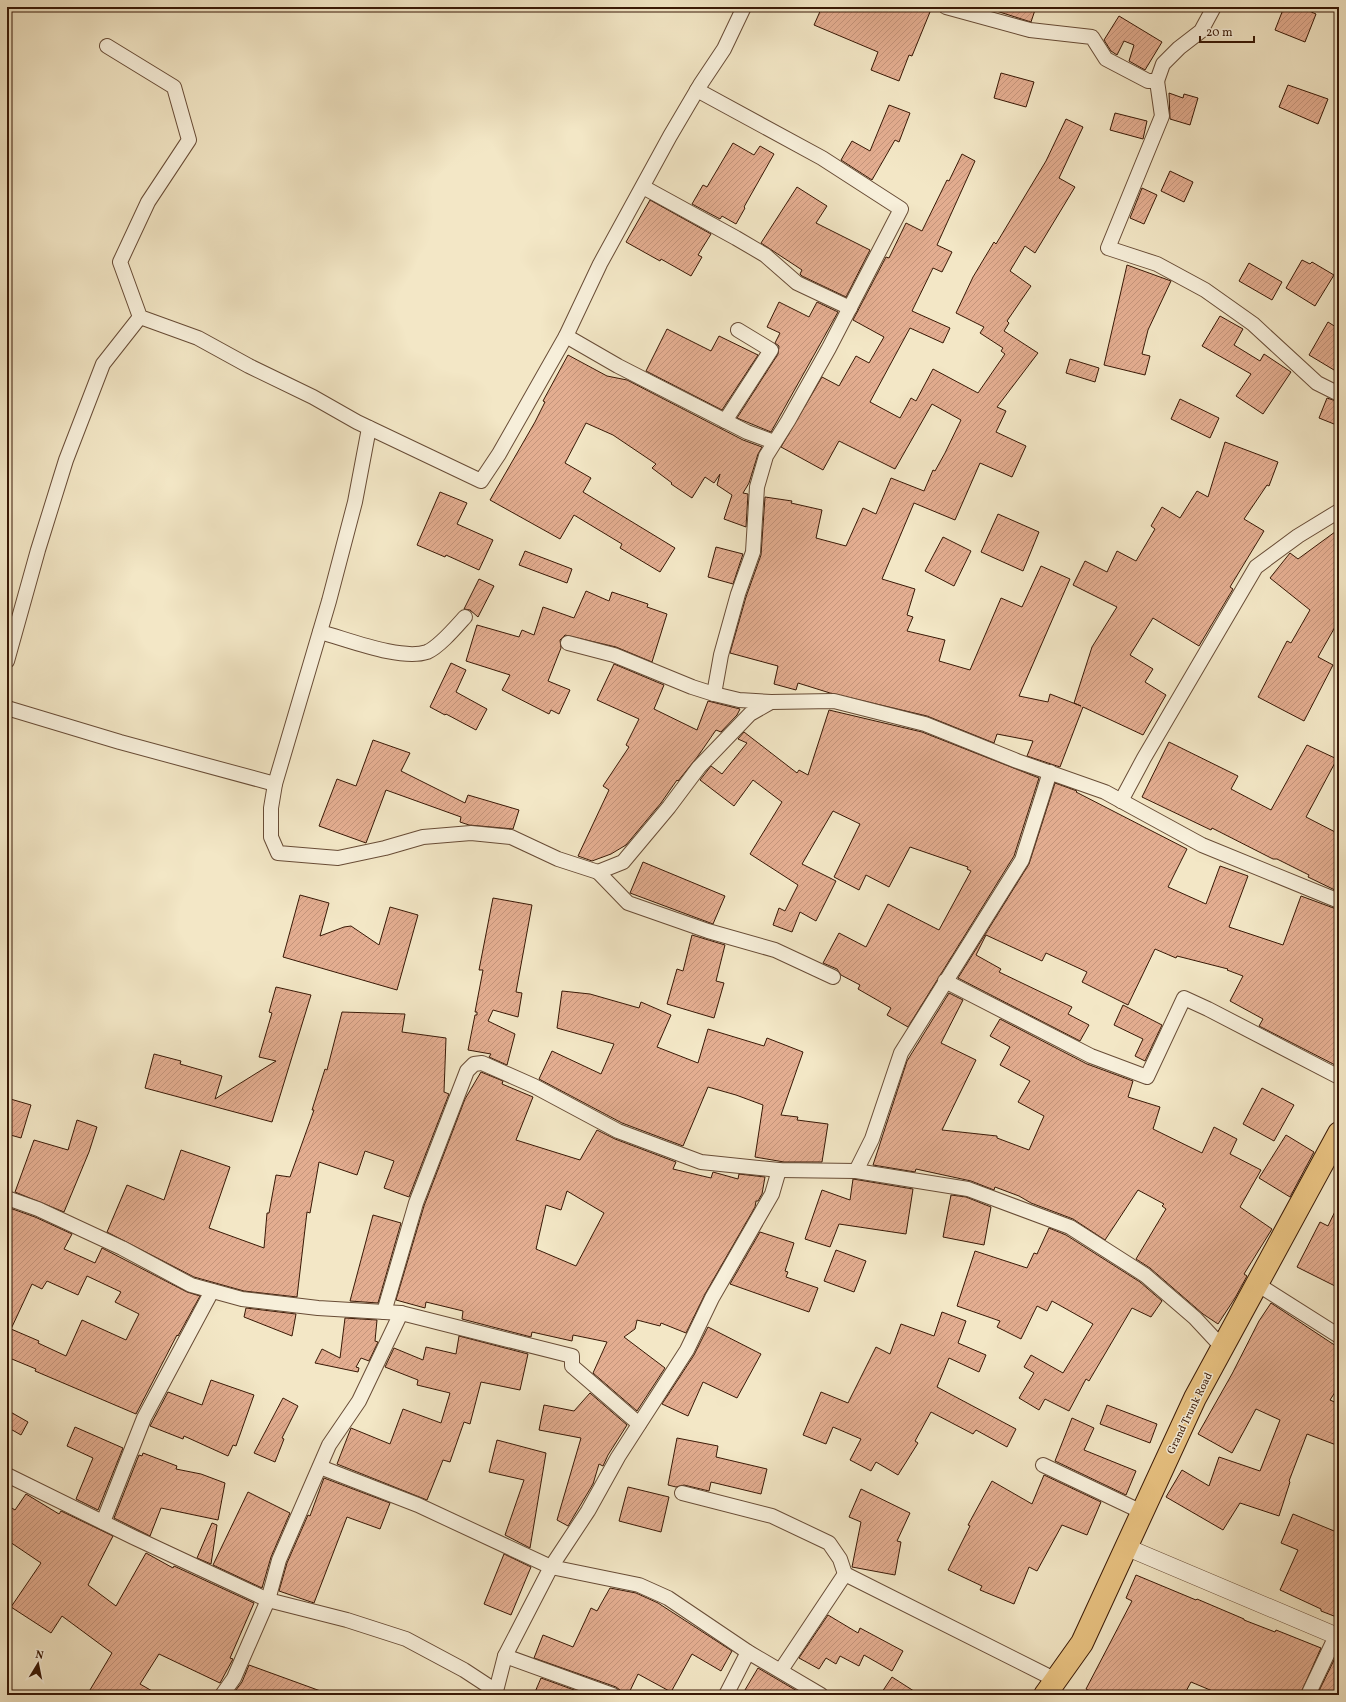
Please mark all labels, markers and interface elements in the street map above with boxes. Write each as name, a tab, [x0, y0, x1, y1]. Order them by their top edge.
scale bar	[1200, 18, 1254, 44]
text: 20 m	[1206, 25, 1233, 41]
street label: Grand Trunk Road	[1164, 1370, 1217, 1457]
north arrow	[18, 1644, 58, 1684]
text: N	[34, 1648, 45, 1664]

